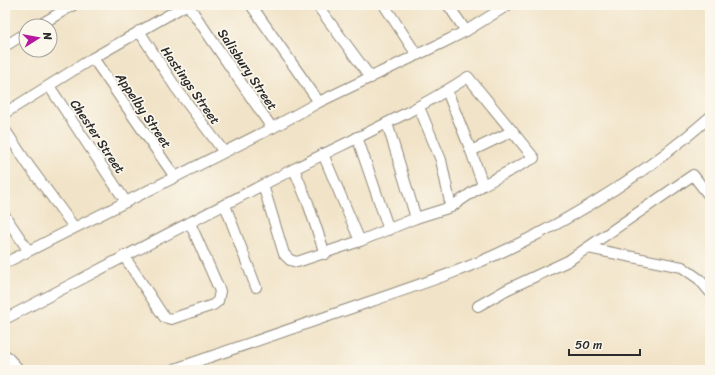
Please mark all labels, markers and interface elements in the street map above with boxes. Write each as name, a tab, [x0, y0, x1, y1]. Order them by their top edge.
north arrow	[18, 18, 58, 58]
street label: Salisbury Street	[211, 23, 284, 115]
text: N	[37, 30, 57, 42]
street label: Hastings Street	[155, 41, 227, 130]
street label: Appelby Street	[109, 67, 178, 153]
street label: Chester Street	[64, 94, 131, 179]
scale bar	[569, 331, 640, 357]
text: 50 m	[575, 334, 602, 356]

